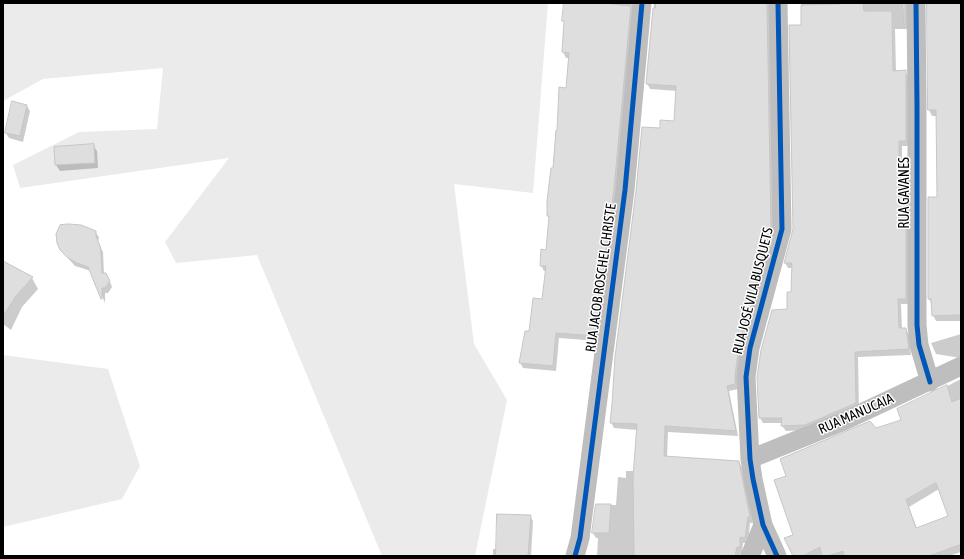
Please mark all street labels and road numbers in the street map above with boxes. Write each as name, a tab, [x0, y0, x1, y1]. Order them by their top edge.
street label: RUA GAVANES	[897, 157, 913, 229]
street label: RUA JACOB ROSCHEL CHRISTE	[582, 203, 620, 353]
street label: RUA JOSÉ VILA BUSQUETS	[729, 226, 777, 356]
street label: RUA MANUCAIA	[816, 390, 896, 438]

